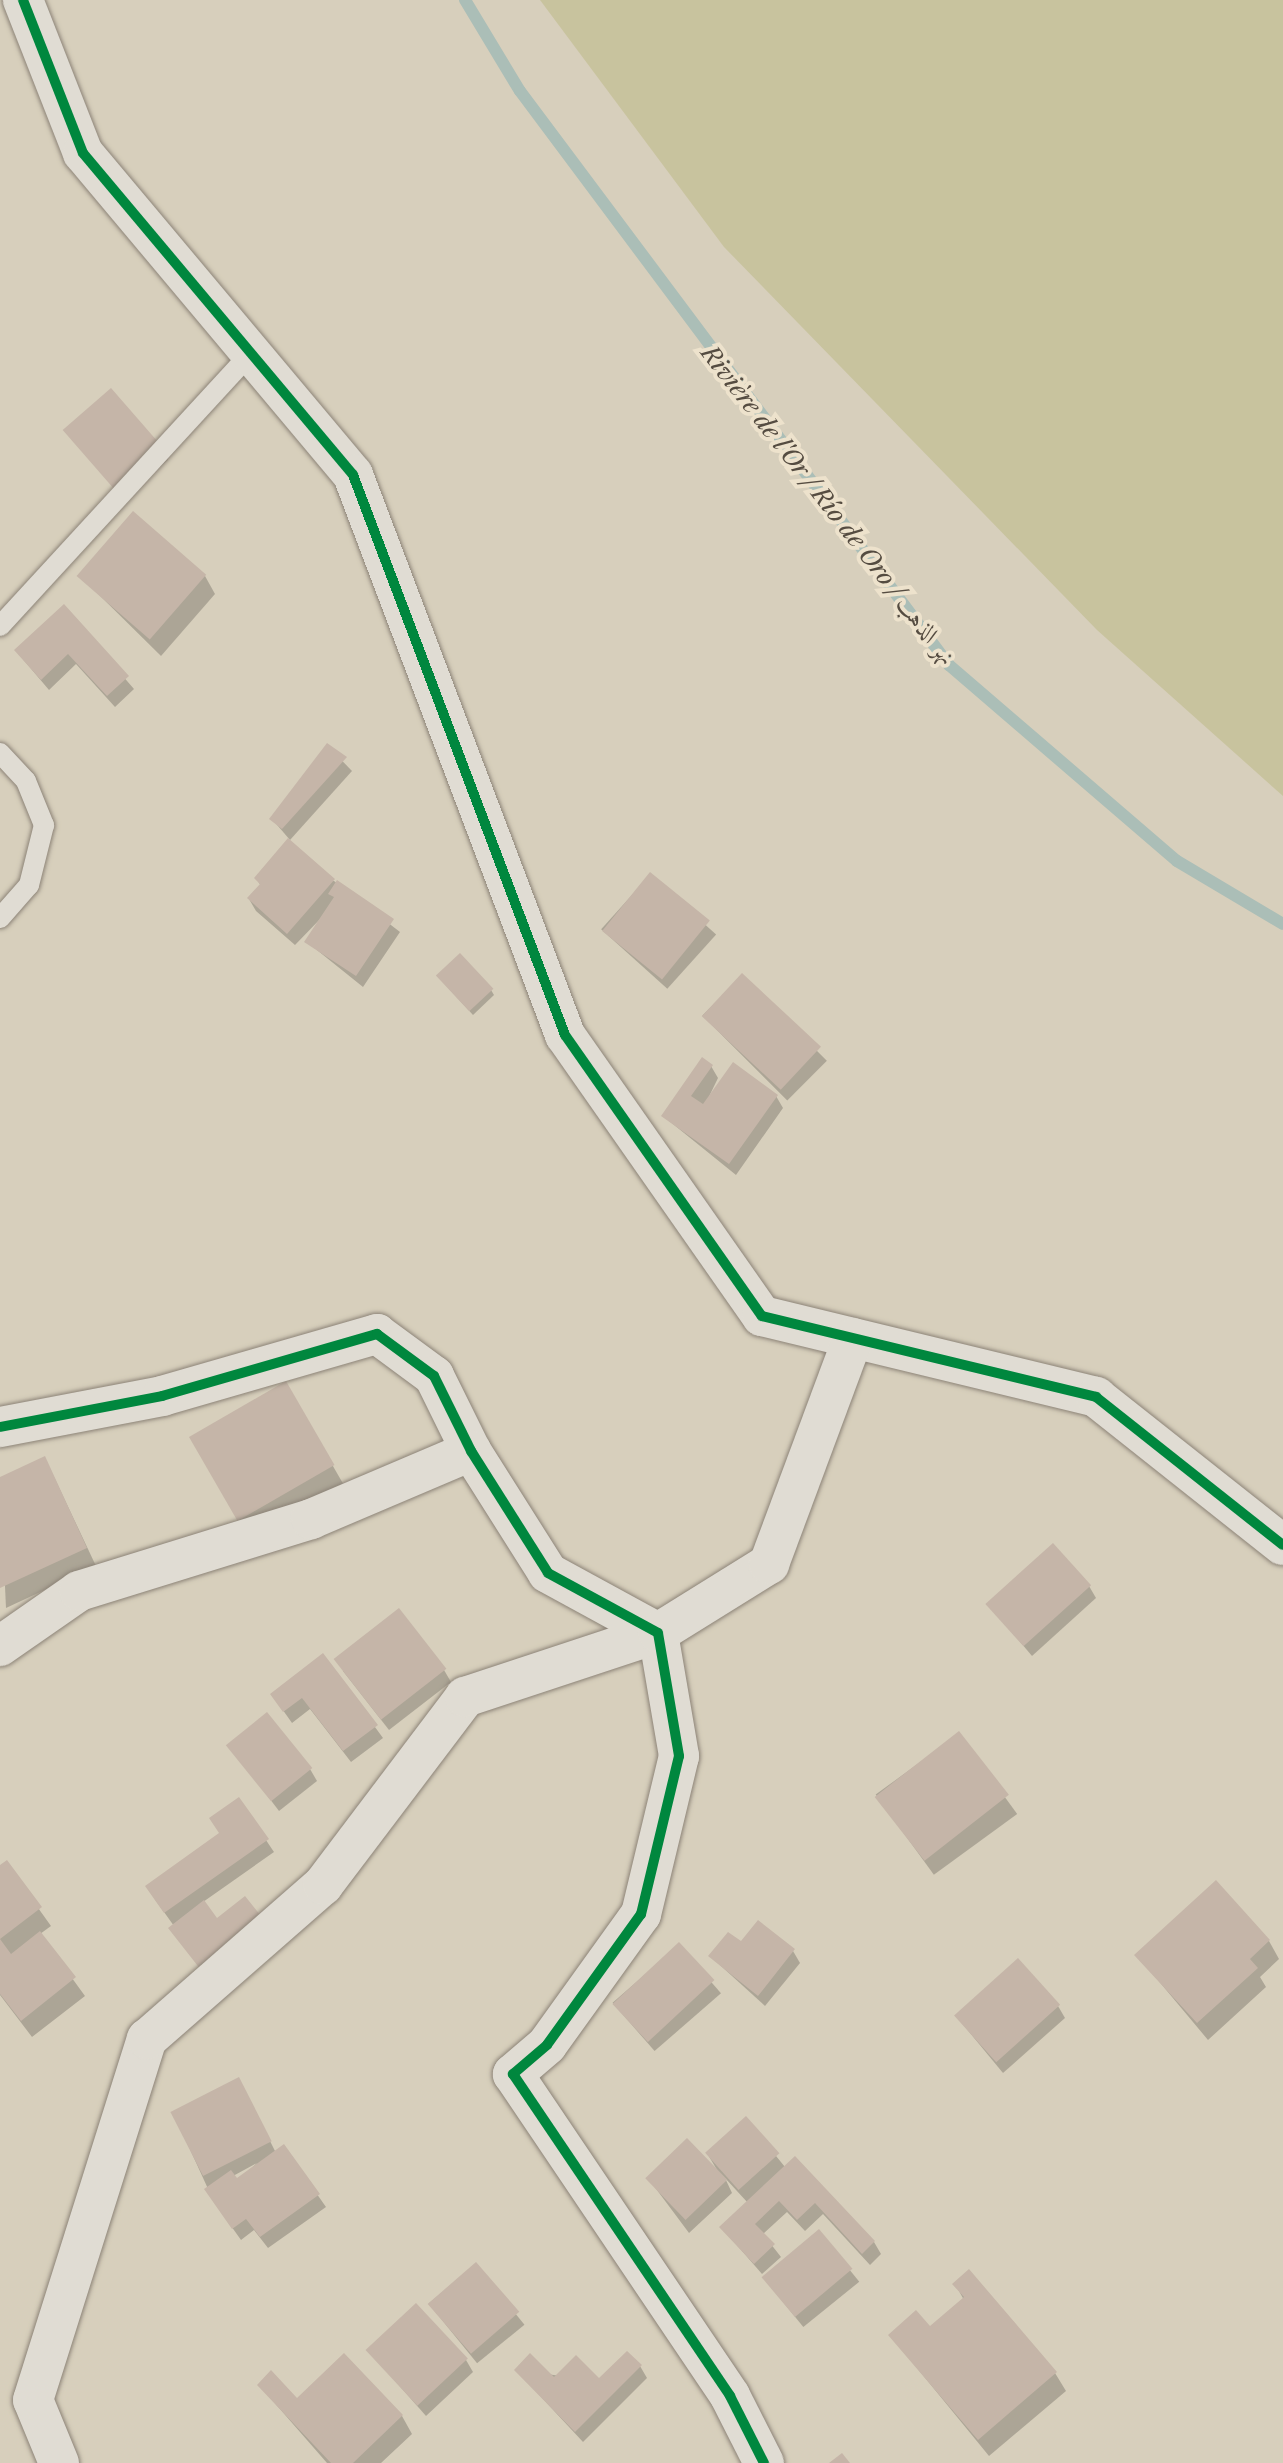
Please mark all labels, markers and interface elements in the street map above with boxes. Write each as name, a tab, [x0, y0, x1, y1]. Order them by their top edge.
water label: Rivière de l'Or / Río de Oro / نهر الذهب	[695, 339, 963, 671]

